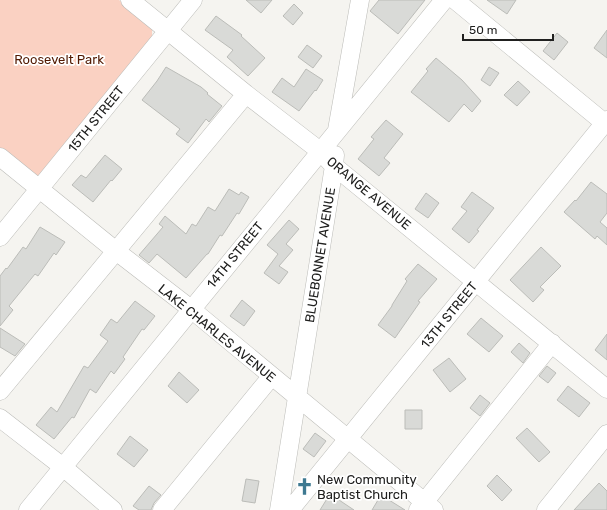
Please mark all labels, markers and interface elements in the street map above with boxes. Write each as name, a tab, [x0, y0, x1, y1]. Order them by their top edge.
scale bar	[463, 16, 553, 42]
text: 50 m	[469, 23, 497, 37]
park label: Roosevelt Park	[14, 52, 104, 67]
street label: 15TH STREET	[65, 83, 127, 155]
street label: ORANGE AVENUE	[324, 153, 414, 233]
street label: BLUEBONNET AVENUE	[302, 186, 338, 324]
street label: 14TH STREET	[204, 219, 267, 291]
street label: 13TH STREET	[418, 279, 481, 351]
street label: LAKE CHARLES AVENUE	[155, 281, 279, 385]
place label: New Community Baptist Church	[317, 472, 417, 502]
church icon: New Community Baptist Church	[294, 476, 314, 496]

